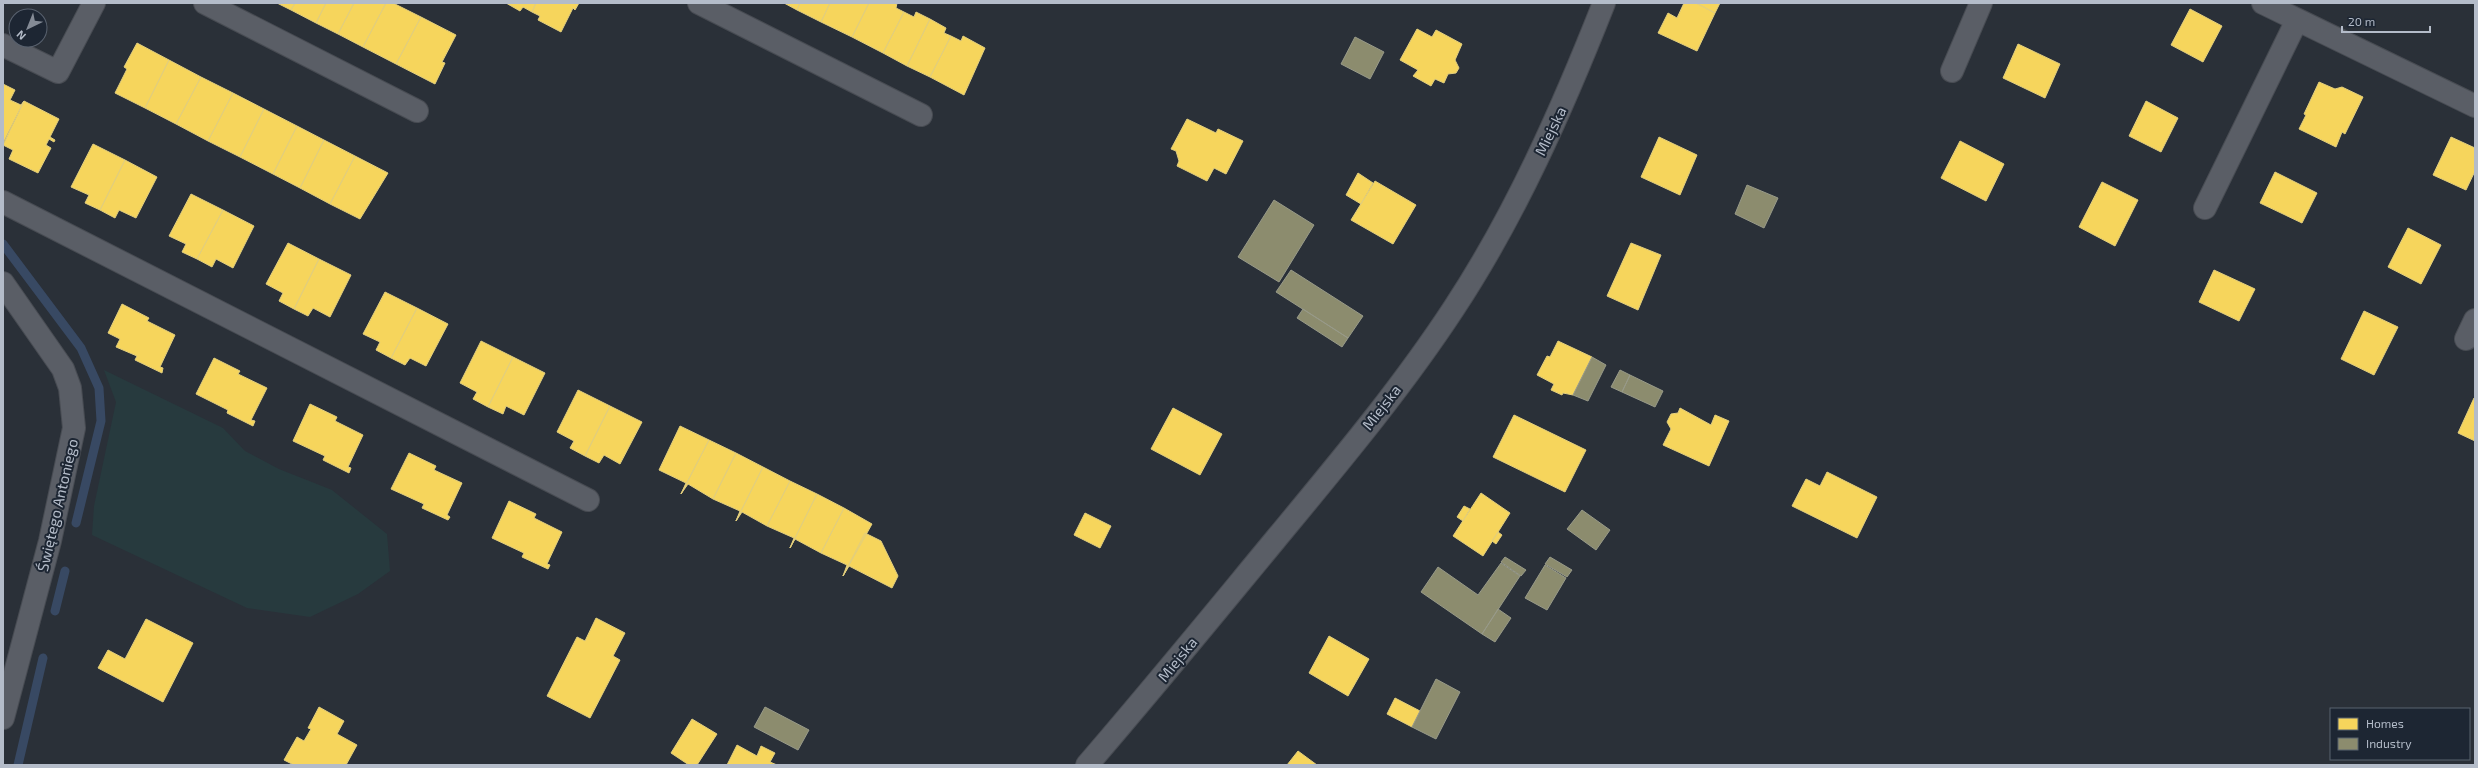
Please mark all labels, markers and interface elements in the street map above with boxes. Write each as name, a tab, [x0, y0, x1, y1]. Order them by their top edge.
north arrow	[8, 8, 48, 48]
scale bar	[2342, 8, 2430, 34]
text: 20 m	[2348, 14, 2375, 28]
text: N	[13, 28, 28, 43]
street label: Miejska	[1530, 104, 1570, 159]
street label: Miejska	[1358, 381, 1405, 434]
street label: Świętego Antoniego	[33, 437, 81, 573]
street label: Miejska	[1154, 633, 1201, 686]
legend	[2330, 708, 2470, 760]
text: Homes	[2366, 716, 2404, 730]
text: Industry	[2366, 736, 2412, 750]

